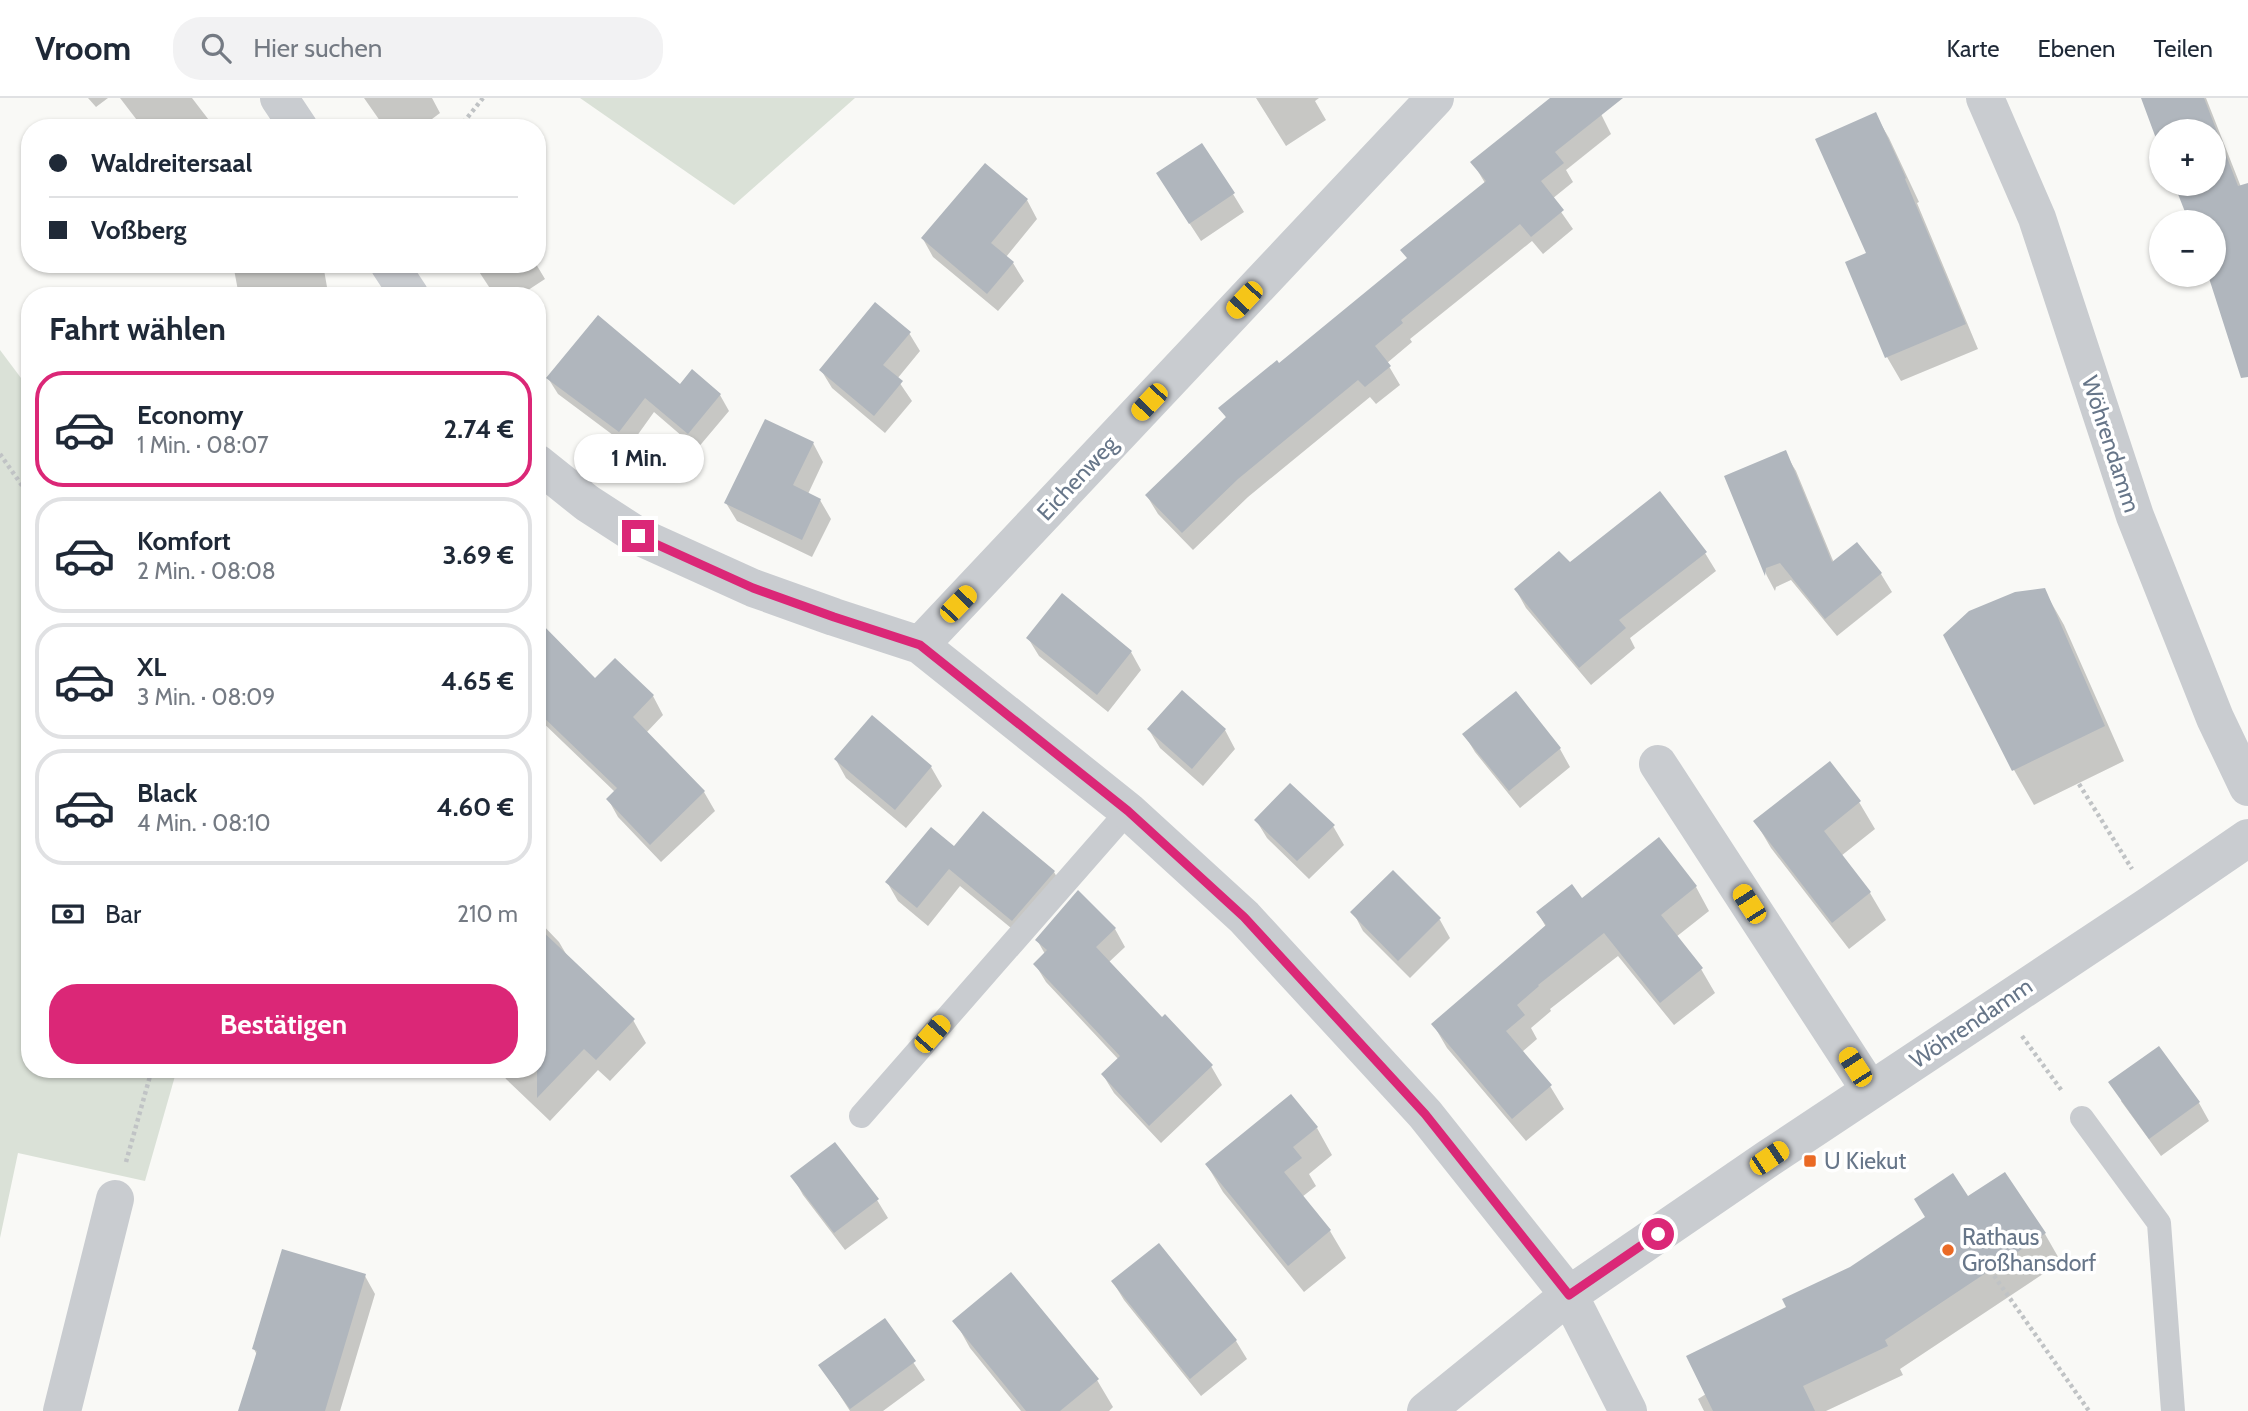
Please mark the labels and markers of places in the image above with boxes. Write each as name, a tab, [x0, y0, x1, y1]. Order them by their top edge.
place label: U Kiekut	[1824, 1147, 1906, 1175]
marker: U Kiekut	[1802, 1153, 1818, 1169]
place label: Rathaus Großhansdorf	[1962, 1223, 2097, 1277]
marker: Rathaus Großhansdorf	[1940, 1242, 1956, 1258]

